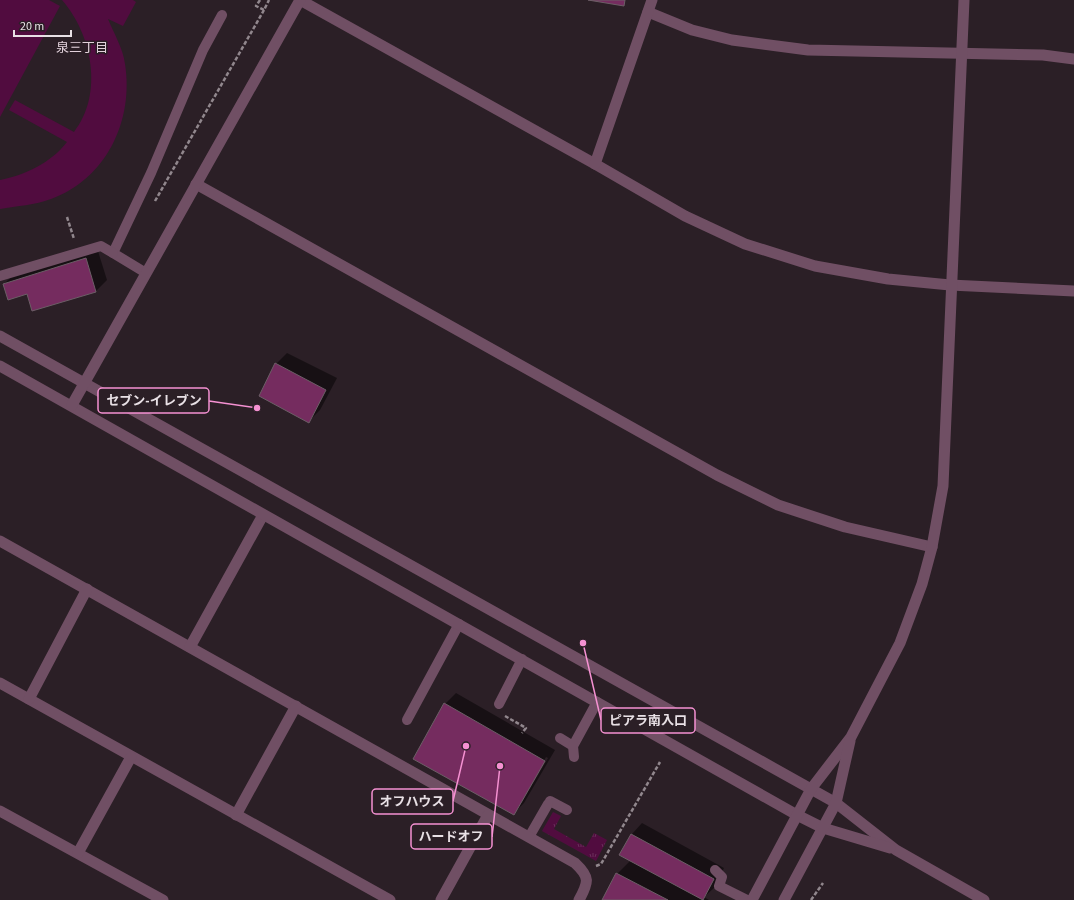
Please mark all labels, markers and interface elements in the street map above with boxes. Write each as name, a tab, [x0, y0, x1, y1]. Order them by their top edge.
scale bar	[14, 12, 71, 38]
text: 20 m	[20, 18, 44, 35]
district label: 泉三丁目	[56, 39, 108, 57]
callout: セブン-イレブン	[98, 388, 209, 413]
text: セブン-イレブン	[106, 392, 202, 410]
callout: ピアラ南入口	[601, 708, 695, 733]
text: ピアラ南入口	[609, 712, 687, 730]
callout: オフハウス	[372, 789, 453, 814]
text: オフハウス	[379, 793, 445, 811]
callout: ハードオフ	[411, 824, 492, 849]
text: ハードオフ	[418, 828, 484, 846]

